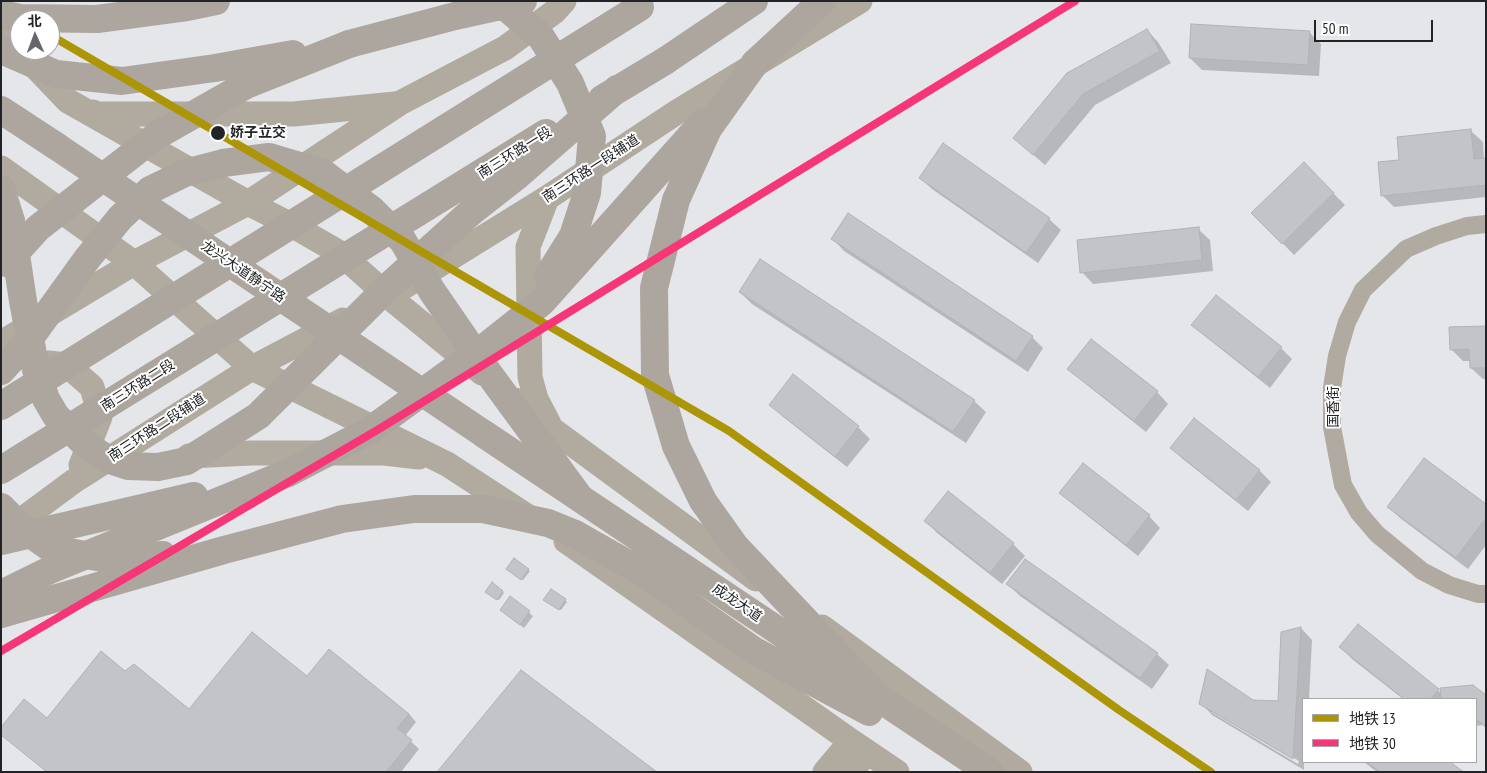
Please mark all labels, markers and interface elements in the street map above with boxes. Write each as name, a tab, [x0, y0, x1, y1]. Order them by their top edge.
north arrow	[10, 10, 60, 60]
scale bar	[1317, 10, 1436, 42]
text: 北	[27, 12, 42, 30]
text: 50 m	[1322, 19, 1348, 38]
marker: 娇子立交	[209, 124, 227, 142]
street label: 南三环路一段	[475, 124, 555, 182]
place label: 娇子立交	[230, 125, 286, 141]
street label: 南三环路一段辅道	[539, 131, 643, 207]
street label: 龙兴大道静宁路	[198, 238, 288, 306]
street label: 南三环路二段	[98, 357, 178, 415]
street label: 国香街	[1326, 386, 1342, 428]
street label: 南三环路二段辅道	[105, 390, 209, 466]
street label: 成龙大道	[709, 580, 765, 626]
legend	[1302, 698, 1477, 763]
text: 地铁 13	[1349, 709, 1396, 728]
text: 地铁 30	[1349, 734, 1396, 753]

